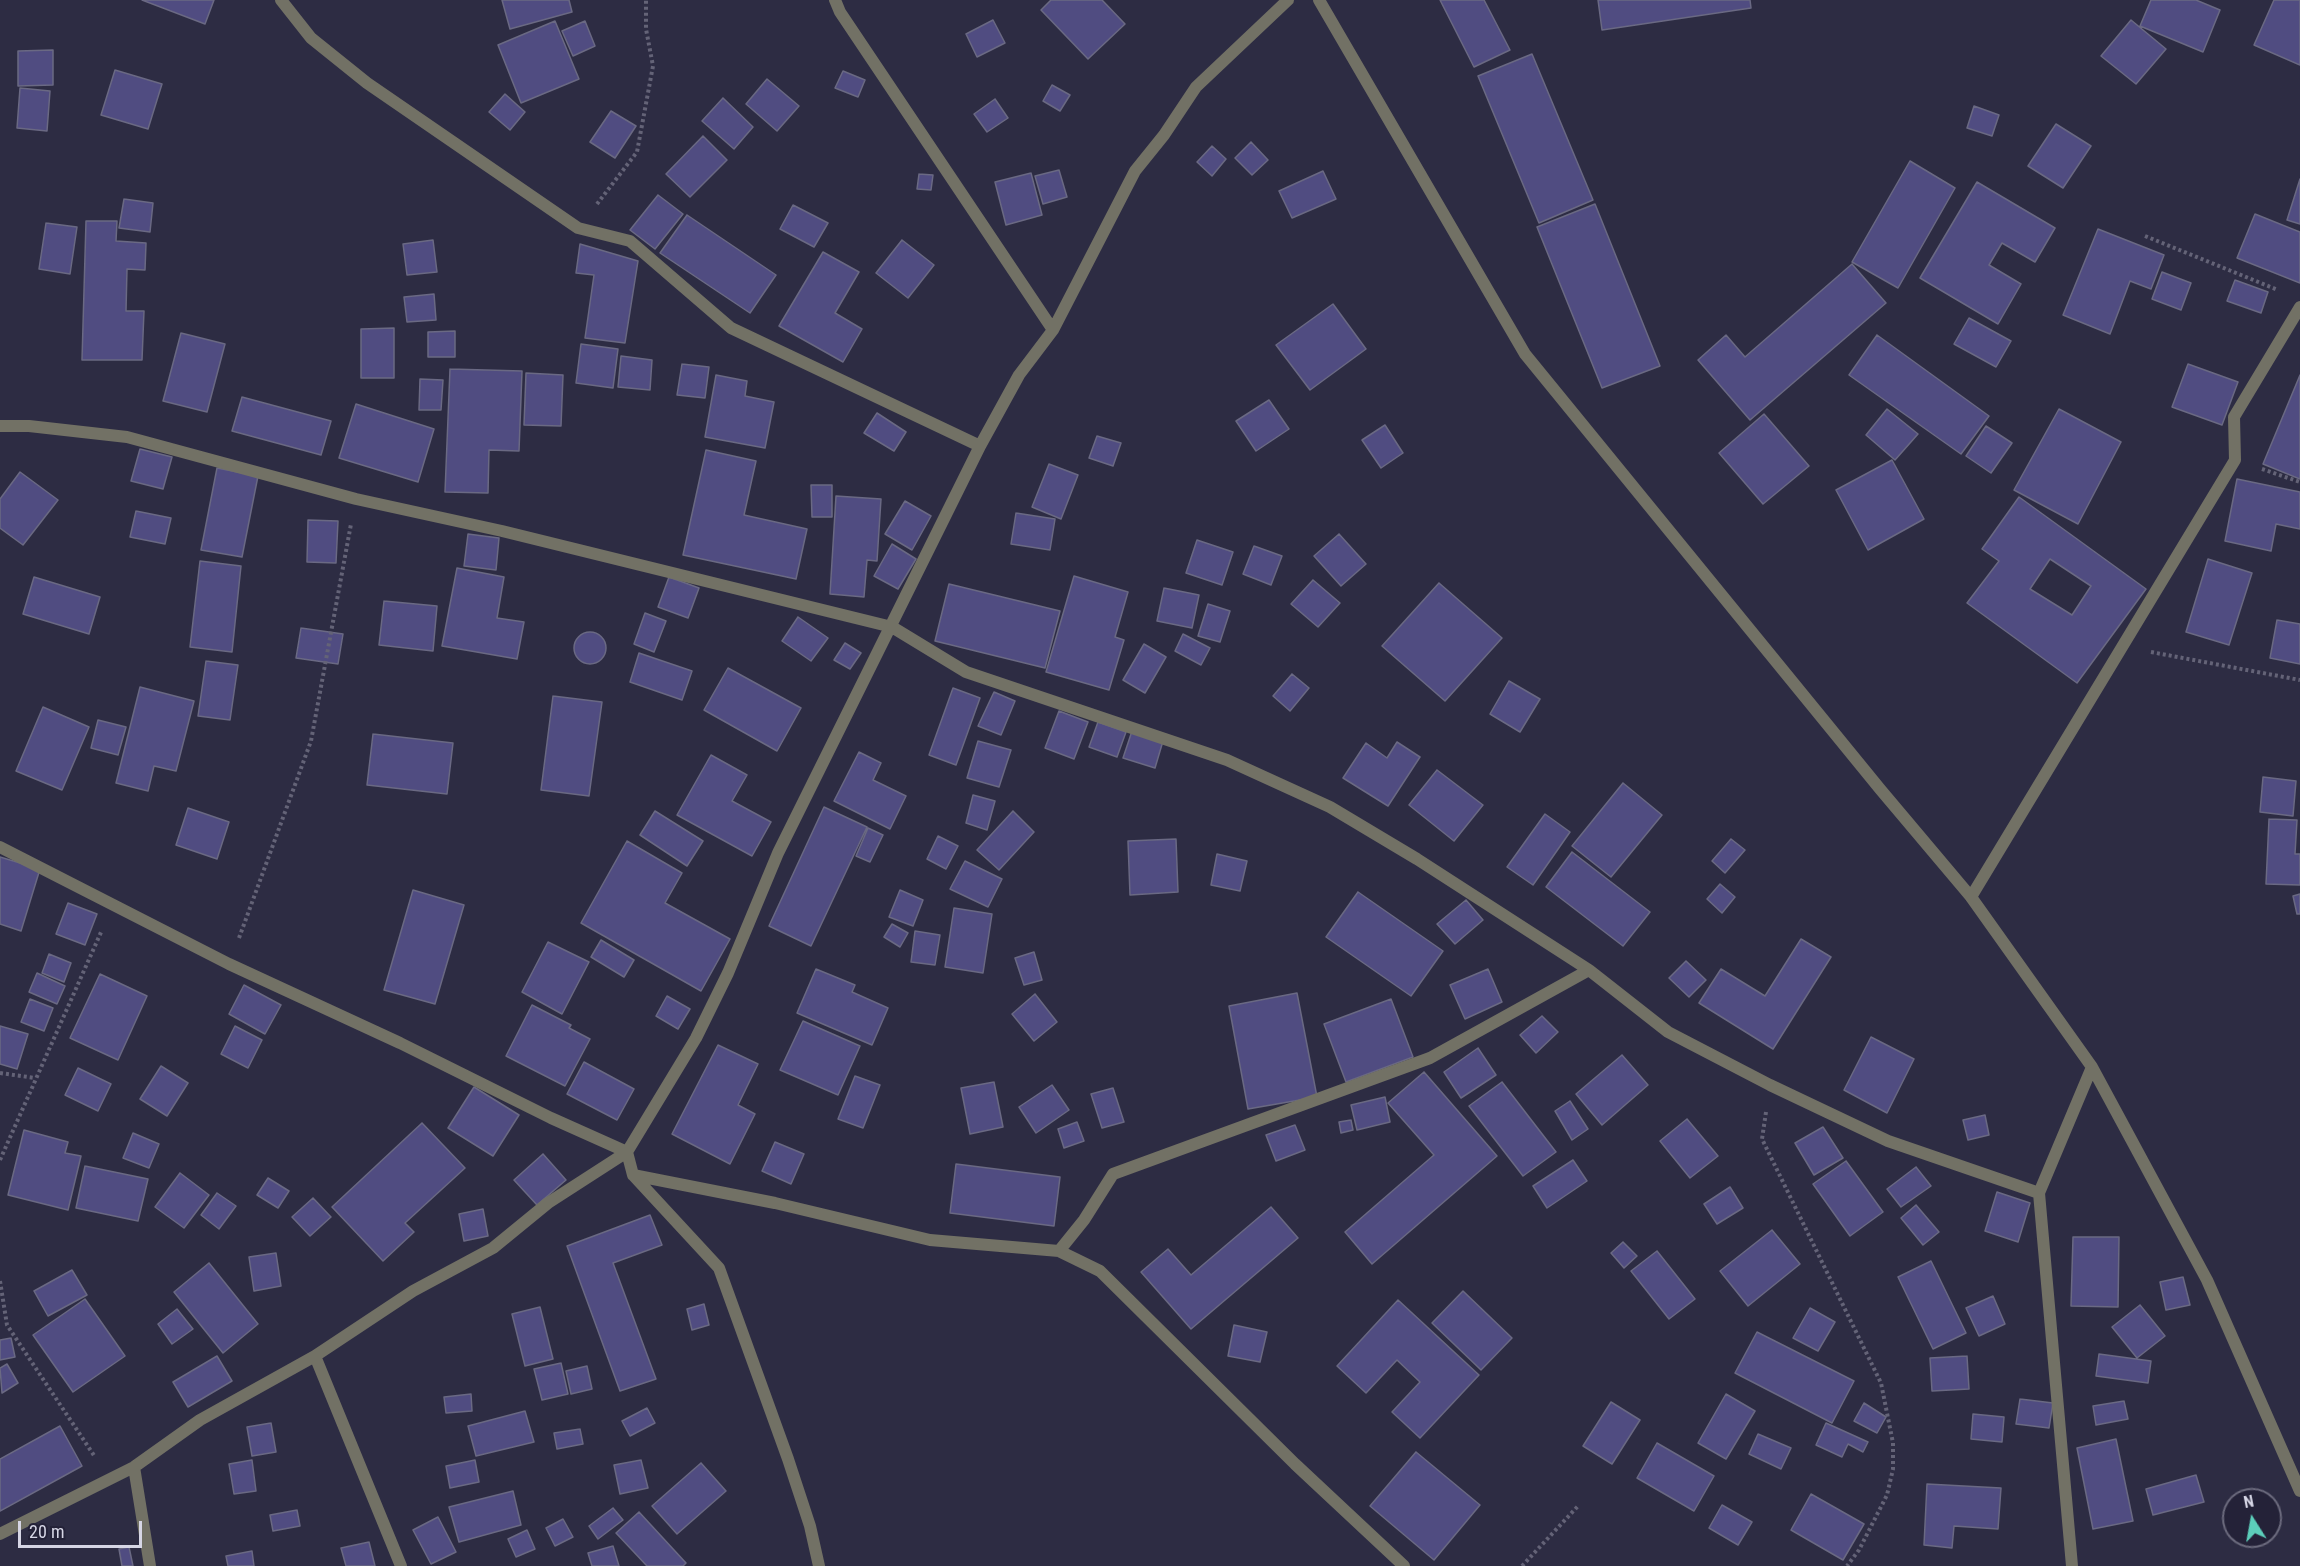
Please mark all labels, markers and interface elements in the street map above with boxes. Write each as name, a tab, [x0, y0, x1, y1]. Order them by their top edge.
north arrow	[2222, 1488, 2282, 1548]
text: N	[2242, 1492, 2255, 1512]
scale bar	[21, 1509, 146, 1547]
text: 20 m	[29, 1521, 64, 1542]

